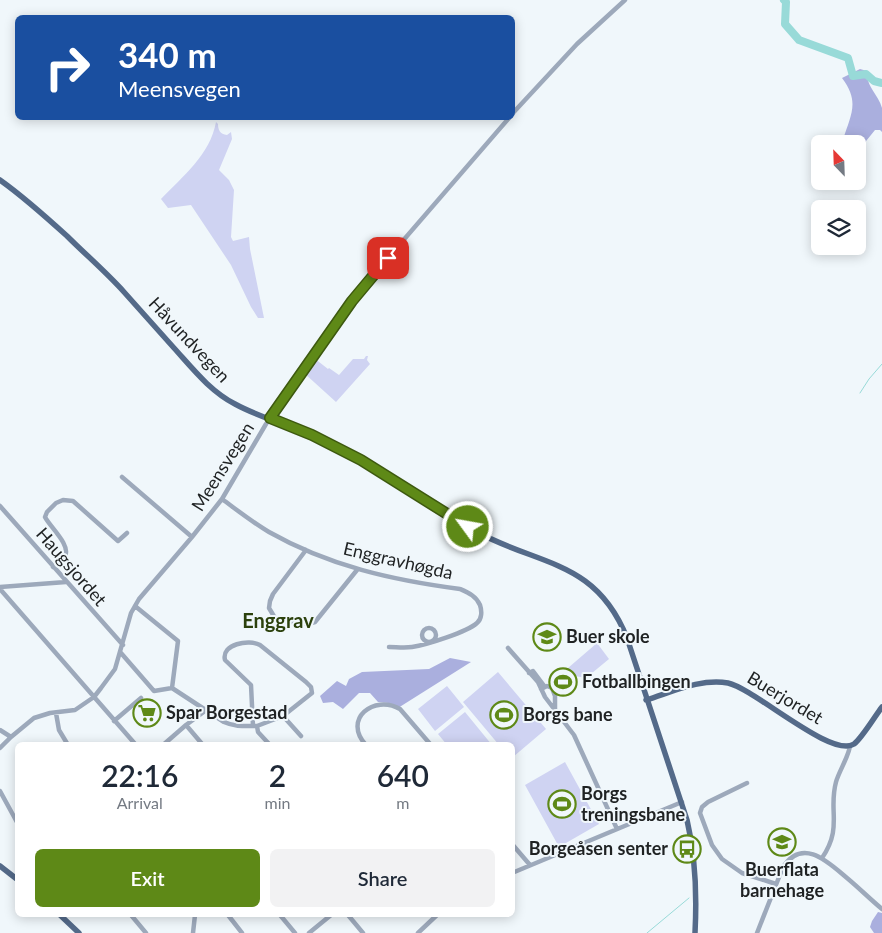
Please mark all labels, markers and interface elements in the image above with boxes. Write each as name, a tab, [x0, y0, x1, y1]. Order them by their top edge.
text: 340 m	[118, 33, 217, 75]
icon: right	[35, 35, 100, 100]
text: Meensvegen	[118, 75, 241, 102]
north arrow	[811, 135, 866, 190]
map controls	[811, 135, 866, 255]
button: layers	[811, 200, 866, 255]
pin	[367, 237, 409, 279]
icon: arrive	[374, 244, 402, 272]
street label: Håvundvegen	[145, 292, 235, 387]
street label: Meensvegen	[186, 418, 258, 515]
position arrow	[441, 500, 493, 552]
street label: Haugsjordet	[32, 523, 112, 610]
street label: Enggravhøgda	[341, 537, 455, 583]
district label: Enggrav	[242, 608, 314, 632]
school or university icon: Buer skole	[532, 622, 562, 652]
place label: Buer skole	[566, 625, 650, 647]
street label: Buerjordet	[744, 666, 828, 729]
sports icon: Fotballbingen	[548, 667, 578, 697]
place label: Fotballbingen	[582, 670, 691, 692]
supermarket icon: Spar Borgestad	[132, 698, 162, 728]
sports icon: Borgs bane	[489, 700, 519, 730]
place label: Spar Borgestad	[166, 701, 287, 723]
place label: Borgs bane	[523, 703, 613, 725]
text: 22:16	[101, 757, 178, 793]
text: 2	[269, 757, 286, 793]
text: 640	[377, 757, 429, 793]
place label: Borgs treningsbane	[581, 782, 686, 825]
sports icon: Borgs treningsbane	[547, 789, 577, 819]
text: Arrival	[117, 793, 163, 812]
text: min	[265, 793, 290, 812]
text: m	[396, 793, 409, 812]
school or university icon: Buerflata barnehage	[767, 827, 797, 857]
bus stop icon: Borgeåsen senter	[672, 834, 702, 864]
place label: Borgeåsen senter	[529, 837, 668, 859]
button: Exit	[35, 849, 260, 907]
button: Share	[270, 849, 495, 907]
place label: Buerflata barnehage	[740, 858, 824, 901]

